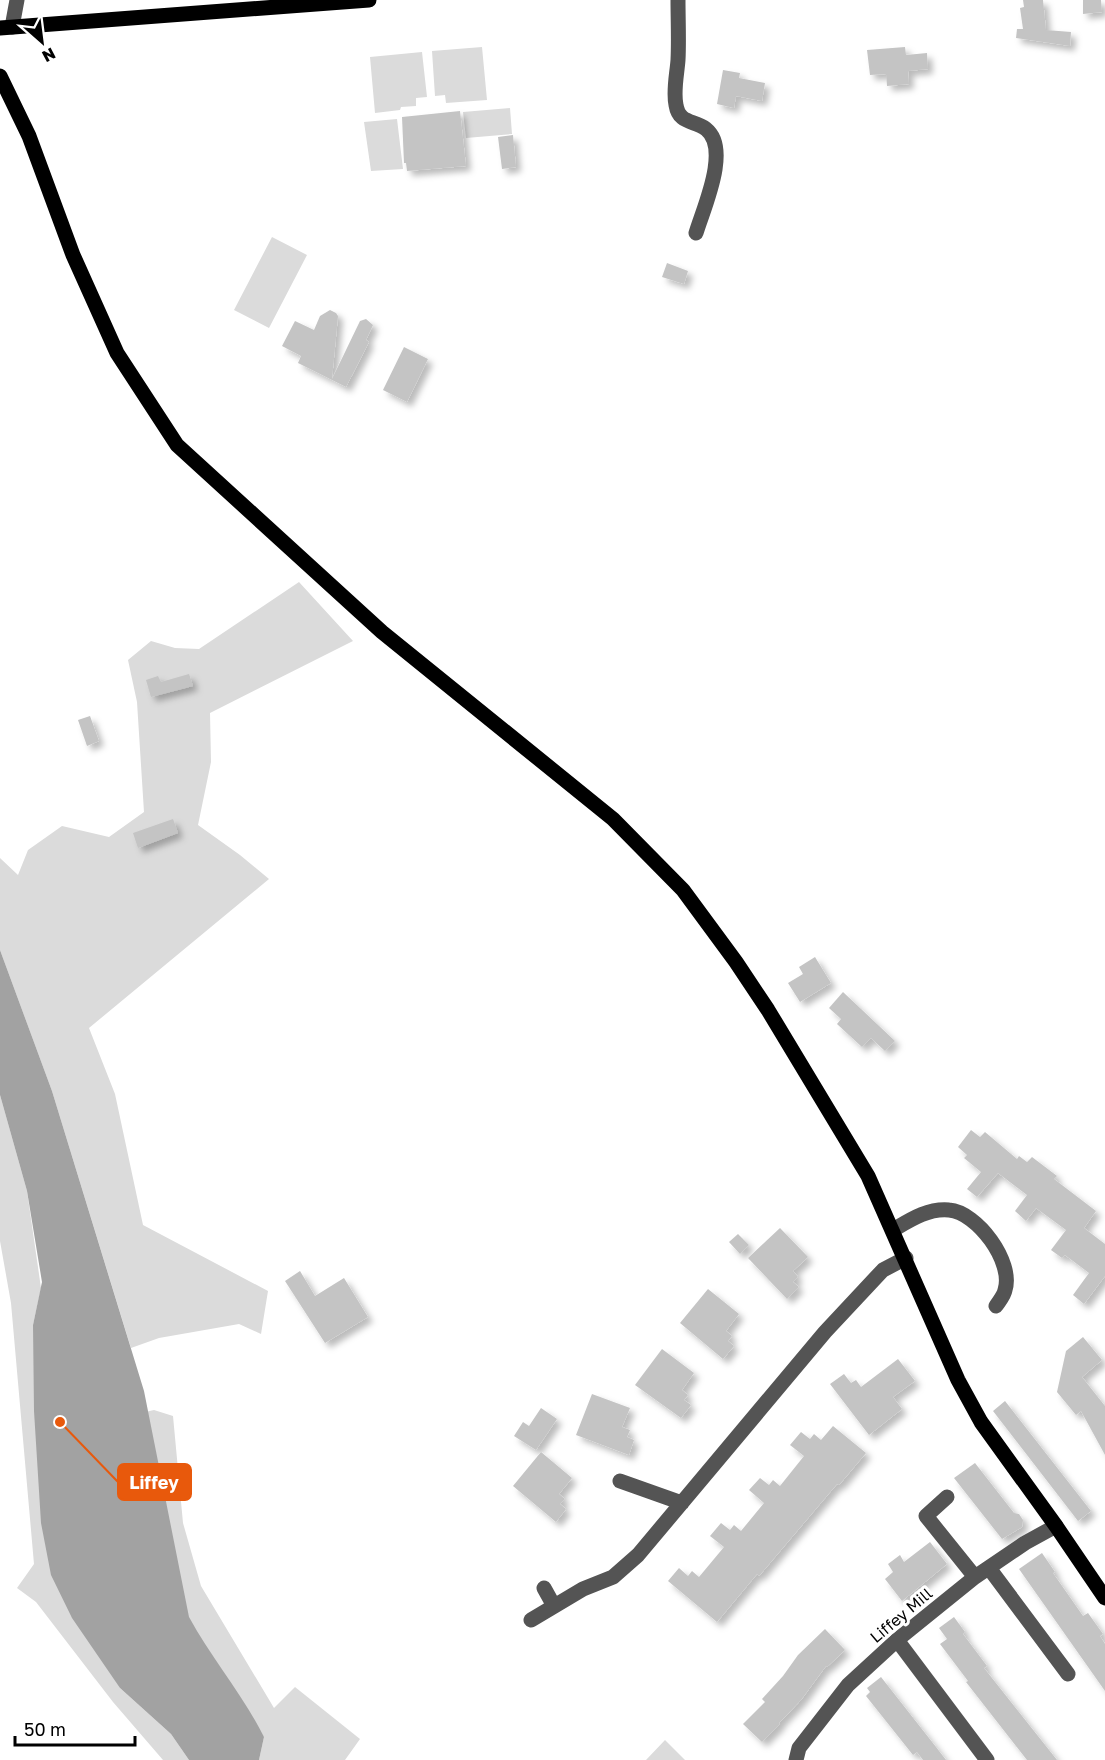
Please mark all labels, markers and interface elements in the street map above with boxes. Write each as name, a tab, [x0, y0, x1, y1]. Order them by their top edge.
north arrow	[12, 12, 72, 72]
text: N	[39, 44, 59, 67]
callout: Liffey	[118, 1464, 191, 1500]
text: Liffey	[129, 1471, 179, 1493]
street label: Liffey Mill	[866, 1583, 936, 1647]
scale bar	[15, 1709, 135, 1747]
text: 50 m	[24, 1718, 66, 1740]

